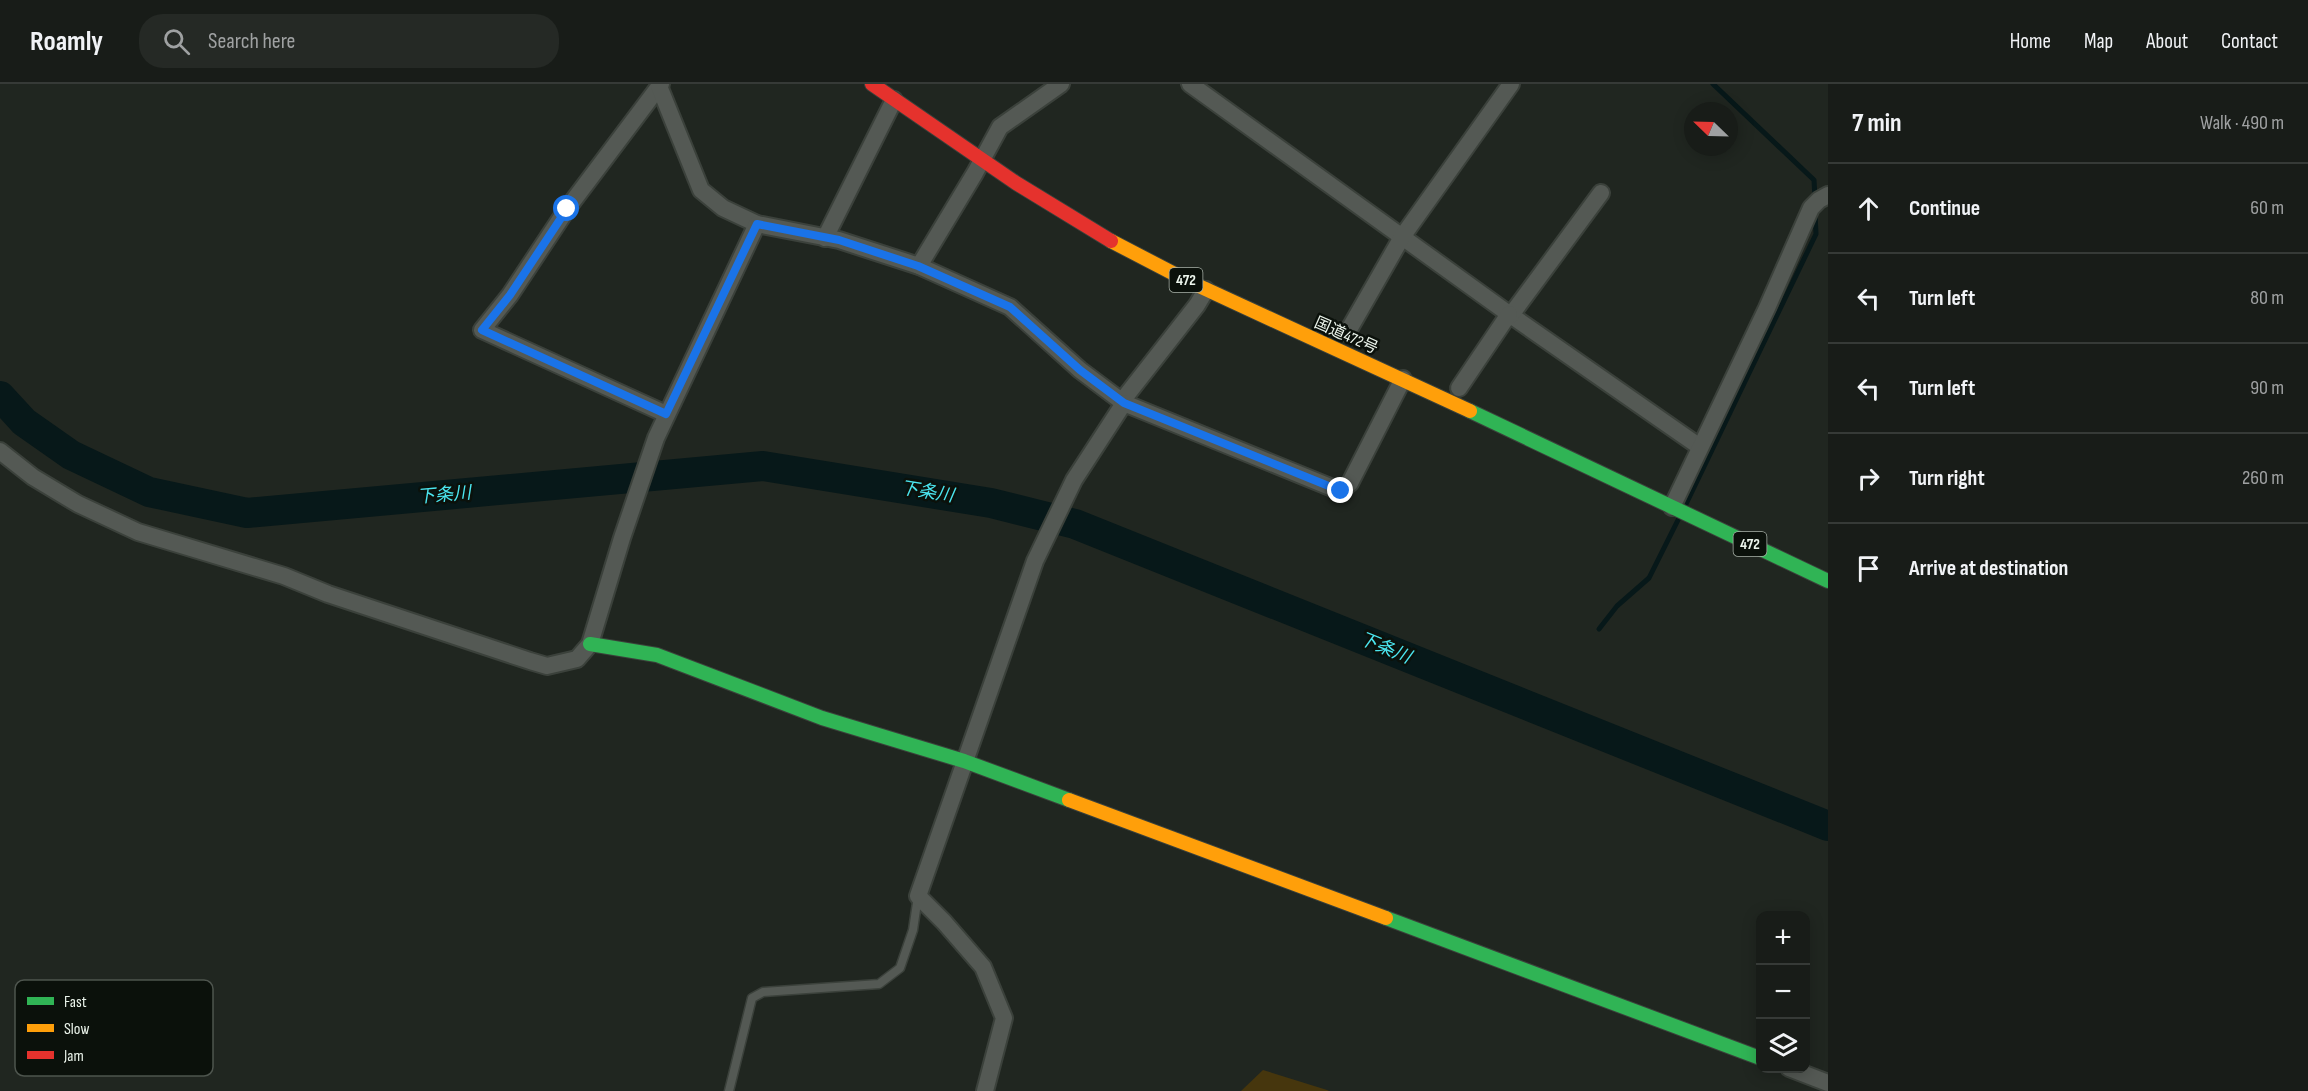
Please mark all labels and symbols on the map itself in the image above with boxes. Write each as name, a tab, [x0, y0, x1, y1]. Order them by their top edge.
north arrow	[1684, 102, 1738, 156]
route start	[553, 195, 579, 221]
road number: 472	[1170, 268, 1202, 292]
street label: 国道472号	[1311, 314, 1381, 358]
water label: 下条川	[899, 477, 957, 507]
route end	[1327, 477, 1353, 503]
water label: 下条川	[416, 482, 474, 508]
road number: 472	[1734, 532, 1766, 556]
water label: 下条川	[1356, 628, 1416, 669]
legend	[15, 980, 213, 1076]
text: Fast	[64, 993, 87, 1012]
text: Slow	[64, 1020, 89, 1039]
text: Jam	[63, 1047, 84, 1066]

